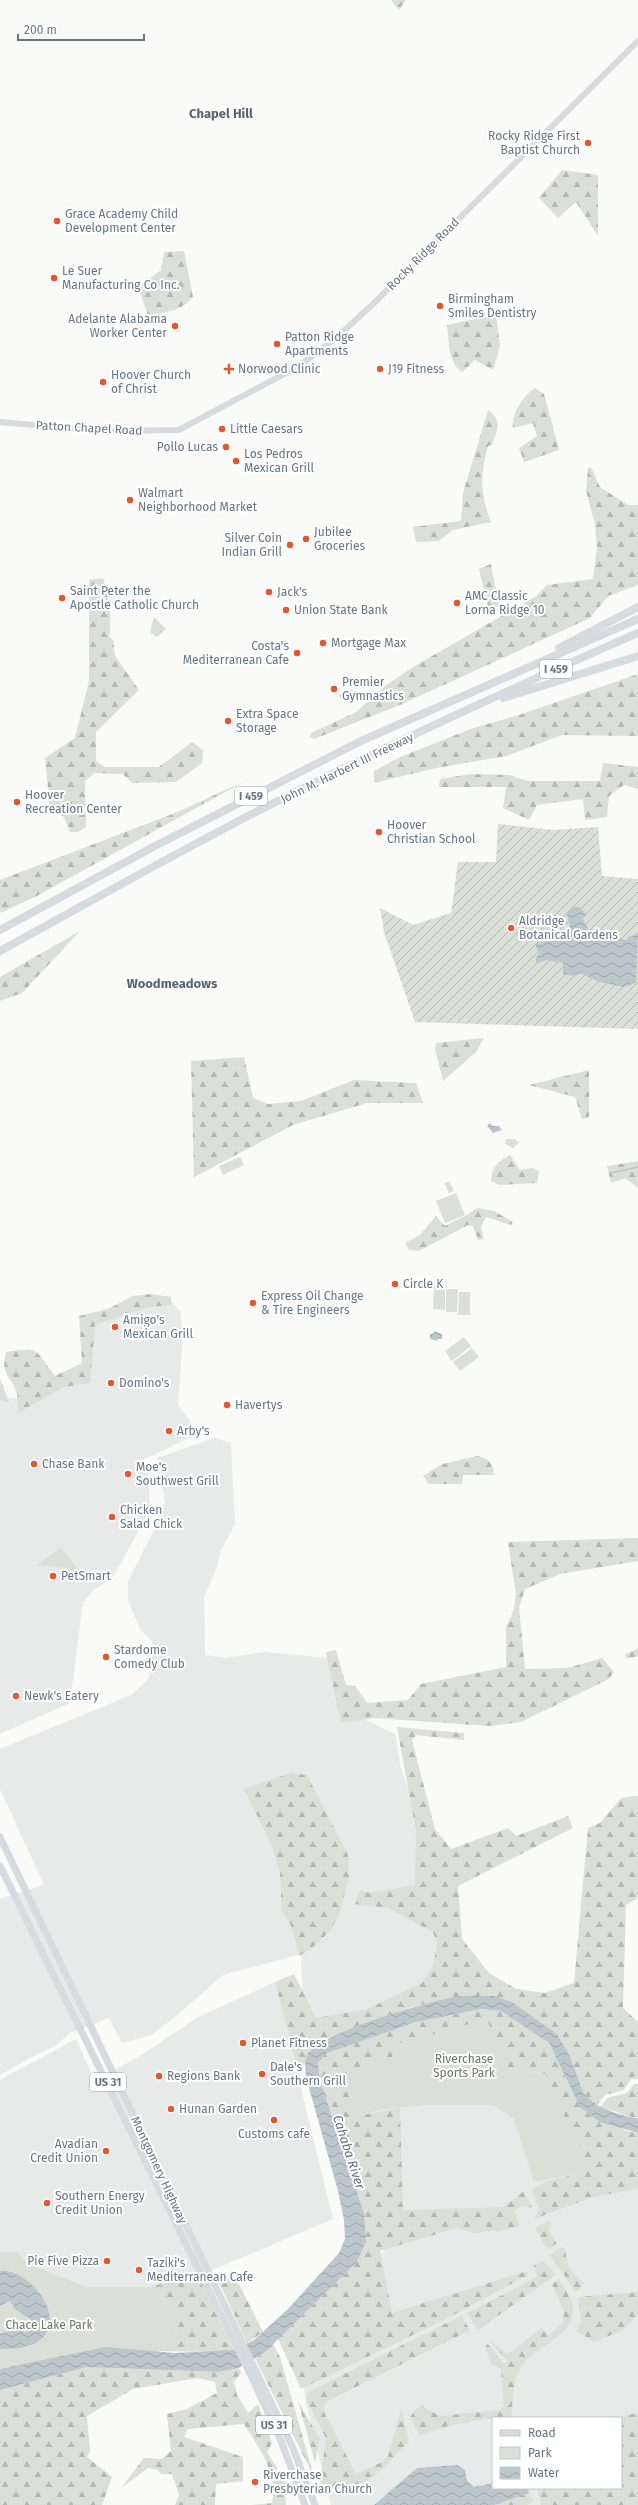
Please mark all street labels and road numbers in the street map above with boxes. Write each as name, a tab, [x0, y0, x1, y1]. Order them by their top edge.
street label: Rocky Ridge Road	[384, 215, 462, 293]
street label: Patton Chapel Road	[35, 418, 143, 438]
road number: I 459	[540, 660, 572, 678]
street label: John M. Harbert III Freeway	[278, 730, 416, 806]
road number: I 459	[235, 787, 267, 805]
road number: US 31	[90, 2073, 126, 2091]
street label: Montgomery Highway	[128, 2114, 190, 2226]
road number: US 31	[256, 2416, 292, 2434]

